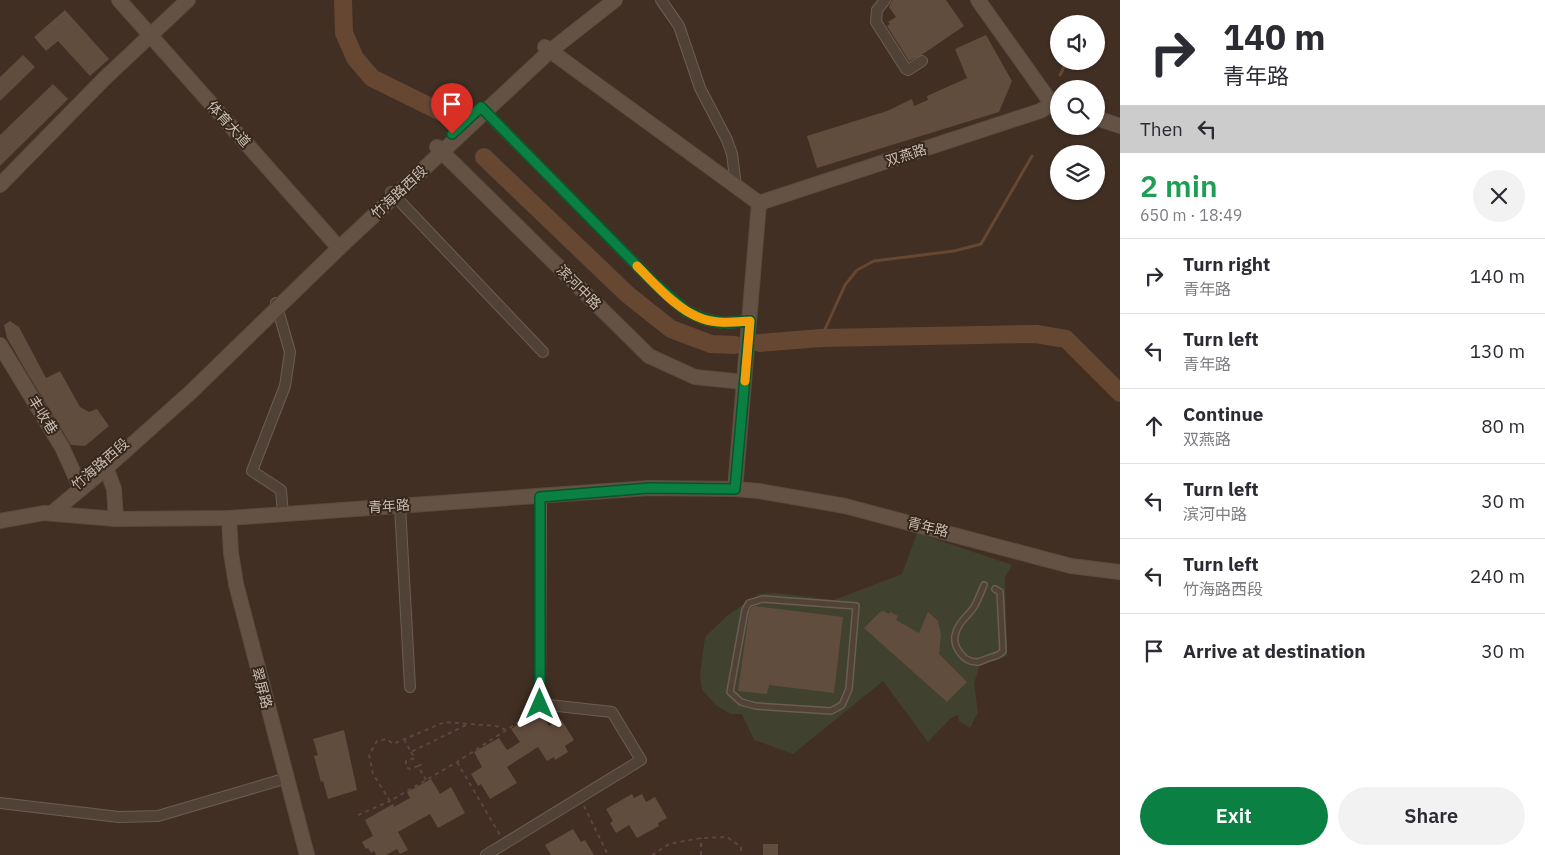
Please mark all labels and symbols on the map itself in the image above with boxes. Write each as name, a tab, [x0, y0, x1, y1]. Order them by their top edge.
pin	[431, 83, 473, 134]
street label: 体育大道	[204, 97, 254, 151]
street label: 双燕路	[883, 140, 929, 170]
street label: 竹海路西段	[367, 162, 431, 222]
street label: 滨河中路	[553, 261, 605, 313]
street label: 丰收巷	[24, 392, 62, 438]
street label: 竹海路西段	[68, 434, 132, 494]
street label: 青年路	[367, 496, 411, 516]
street label: 青年路	[905, 513, 951, 541]
street label: 翠屏路	[248, 665, 276, 711]
position arrow	[513, 677, 565, 729]

